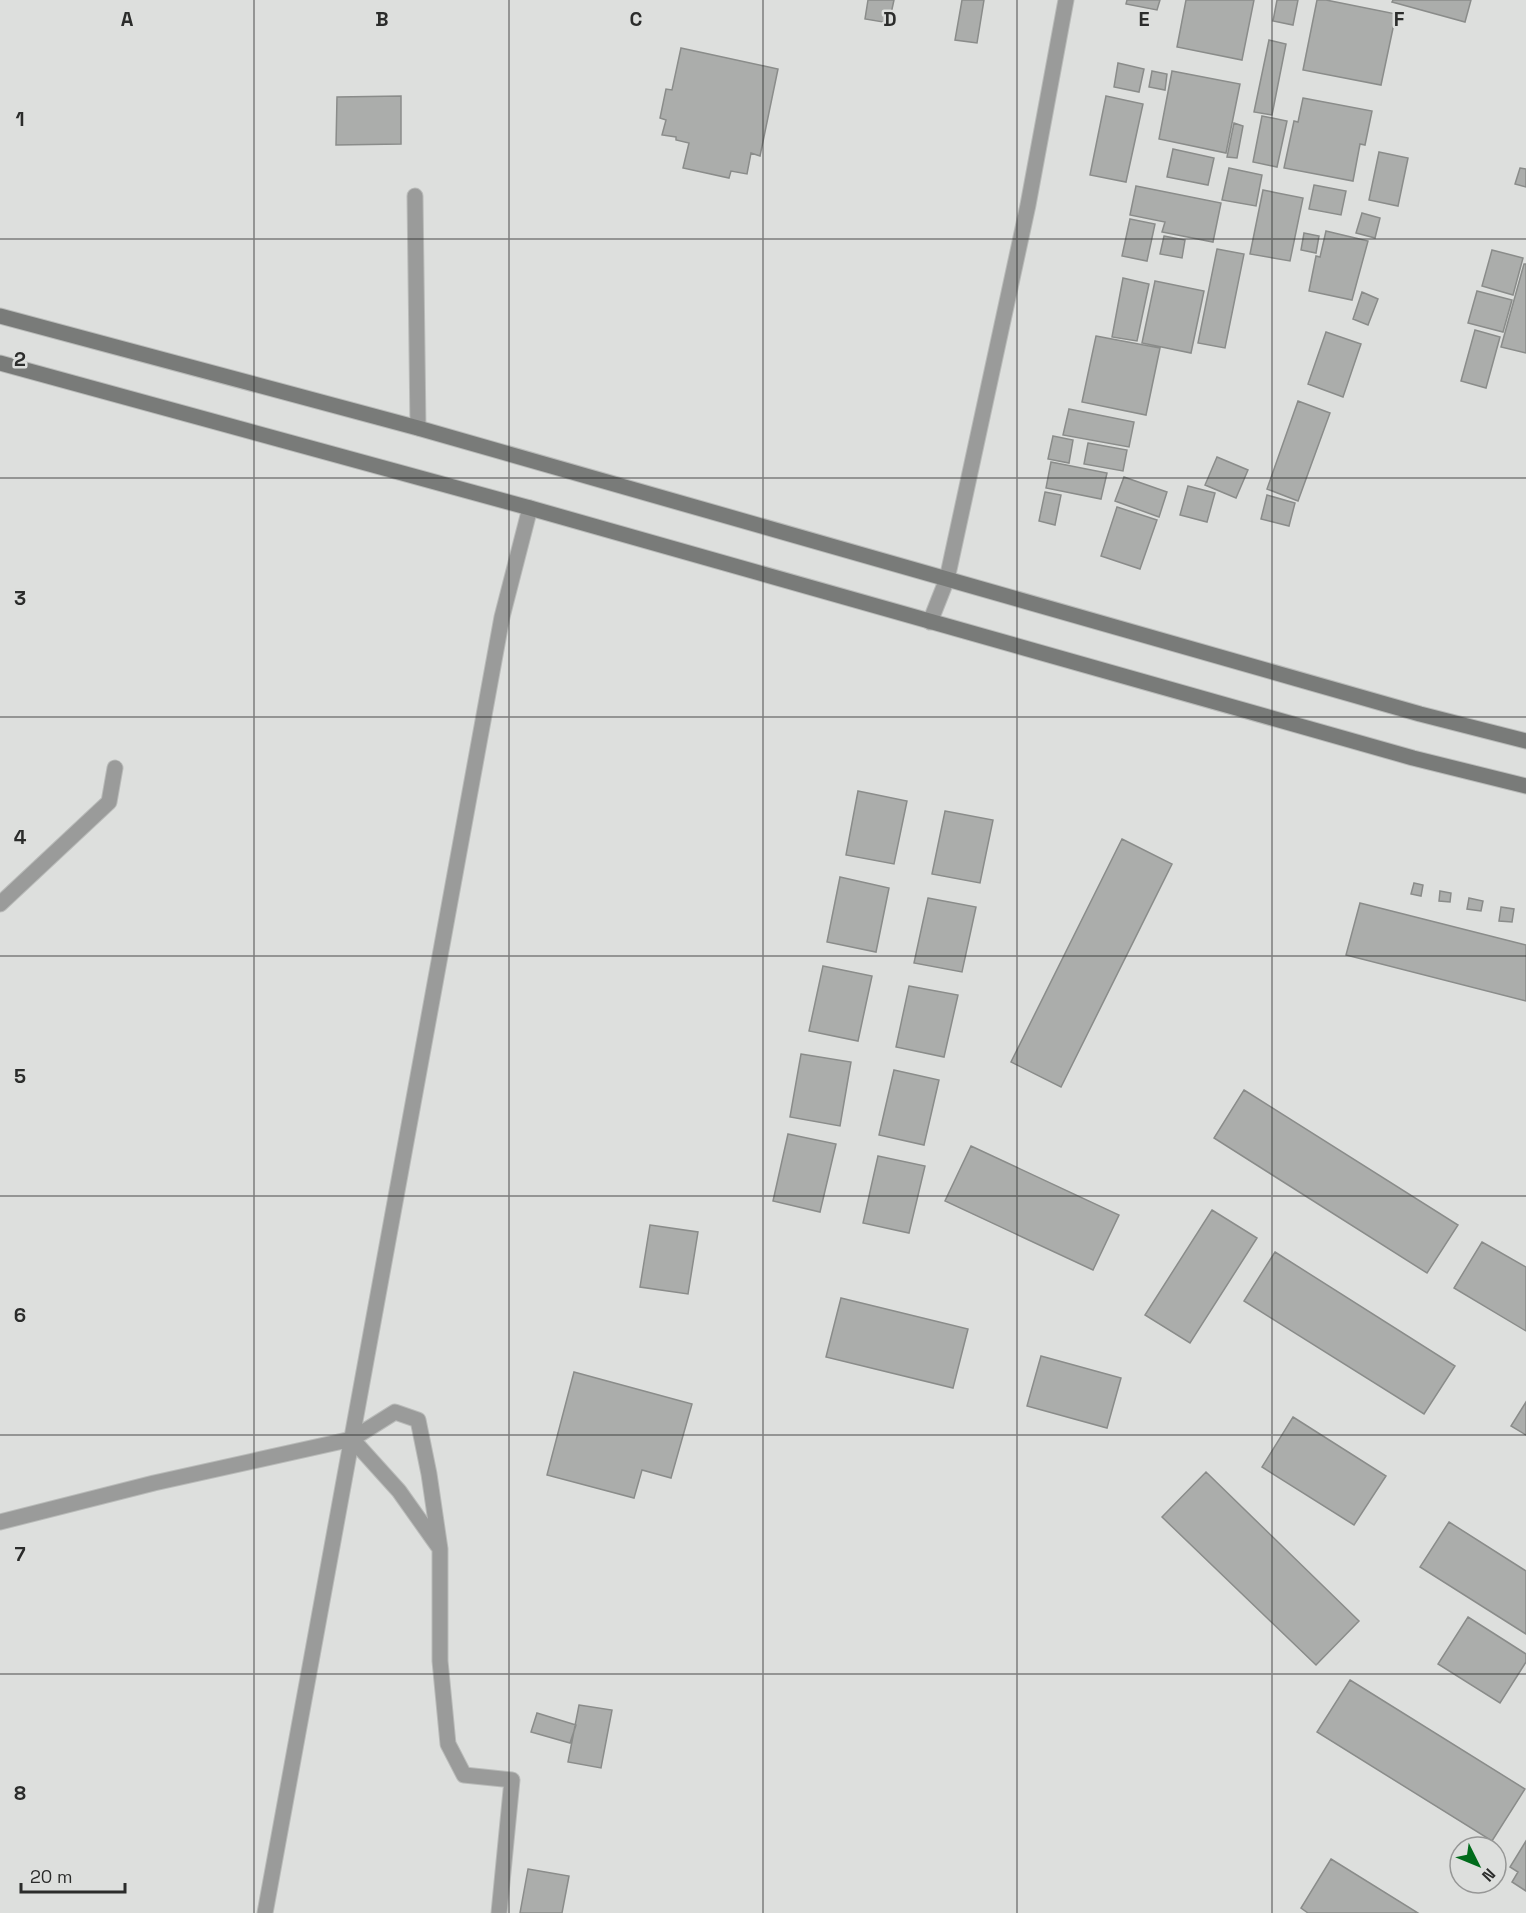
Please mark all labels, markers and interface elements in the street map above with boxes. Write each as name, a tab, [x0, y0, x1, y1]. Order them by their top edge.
text: A	[121, 6, 134, 32]
text: B	[375, 6, 389, 32]
text: C	[630, 6, 643, 32]
text: D	[883, 6, 897, 32]
text: E	[1138, 6, 1150, 32]
text: F	[1394, 6, 1405, 32]
text: 1	[15, 106, 25, 132]
text: 2	[14, 346, 26, 372]
text: 3	[14, 585, 26, 611]
text: 4	[14, 824, 27, 850]
text: 5	[14, 1063, 26, 1089]
text: 6	[14, 1302, 26, 1328]
text: 7	[14, 1541, 26, 1567]
text: 8	[14, 1780, 26, 1806]
north arrow	[1448, 1835, 1508, 1895]
scale bar	[21, 1856, 124, 1894]
text: N	[1477, 1864, 1500, 1886]
text: 20 m	[30, 1865, 73, 1888]

